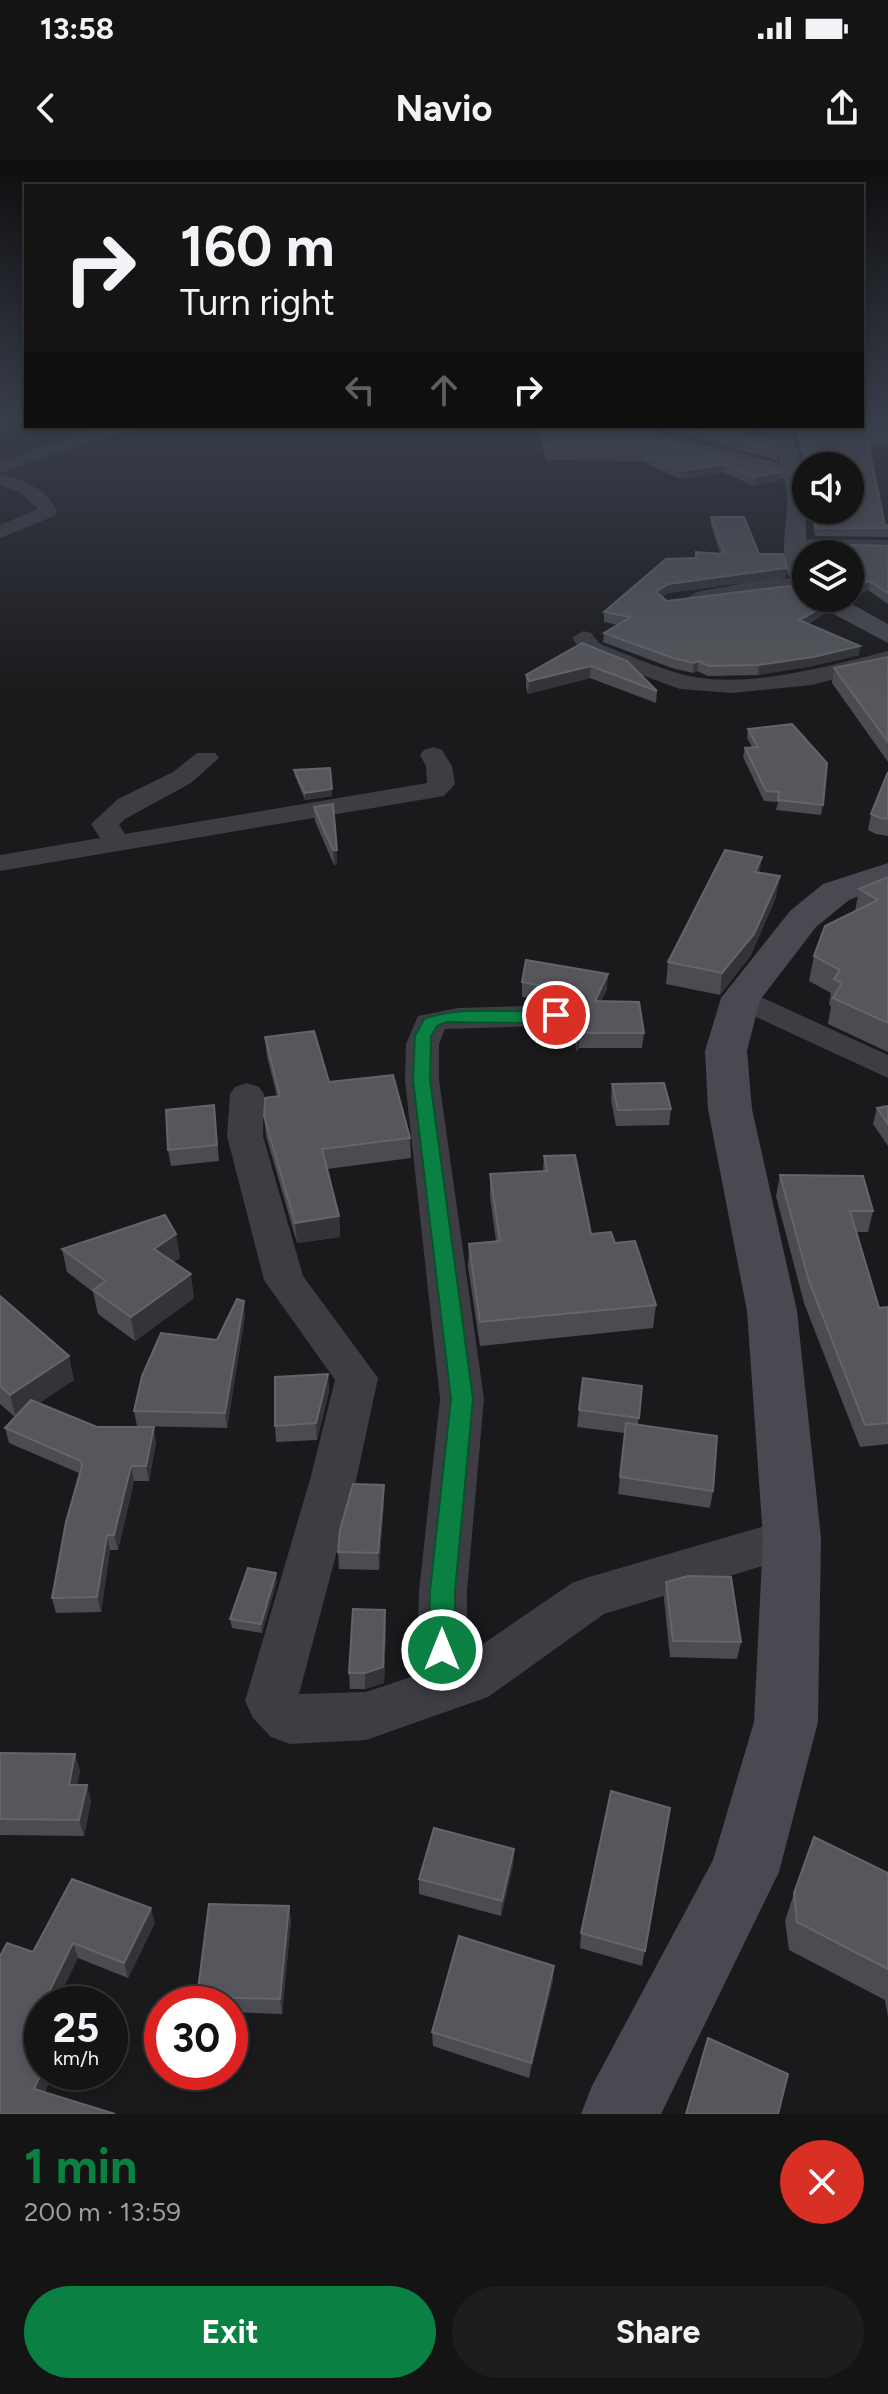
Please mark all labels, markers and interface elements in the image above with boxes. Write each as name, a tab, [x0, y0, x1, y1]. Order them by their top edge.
text: 13:58	[40, 10, 114, 47]
icon: back	[24, 86, 68, 130]
icon: share	[820, 86, 864, 130]
text: Navio	[396, 87, 492, 130]
text: 160 m	[180, 213, 335, 280]
icon: right	[48, 216, 152, 320]
text: Turn right	[180, 281, 335, 324]
icon: left	[338, 368, 382, 412]
icon: ahead	[422, 368, 466, 412]
icon: right	[506, 368, 550, 412]
map controls	[792, 452, 864, 612]
button: sound	[792, 452, 864, 524]
button: layers	[792, 540, 864, 612]
pin	[522, 981, 590, 1049]
icon: arrive	[534, 993, 578, 1037]
position arrow	[400, 1608, 484, 1692]
speed limit sign: 30	[144, 1986, 248, 2090]
text: 25	[53, 2004, 99, 2052]
text: km/h	[53, 2046, 99, 2070]
text: 1 min	[24, 2137, 137, 2195]
button: close	[780, 2140, 864, 2224]
text: 200 m · 13:59	[24, 2196, 181, 2228]
button: Exit	[24, 2286, 436, 2378]
button: Share	[452, 2286, 864, 2378]

